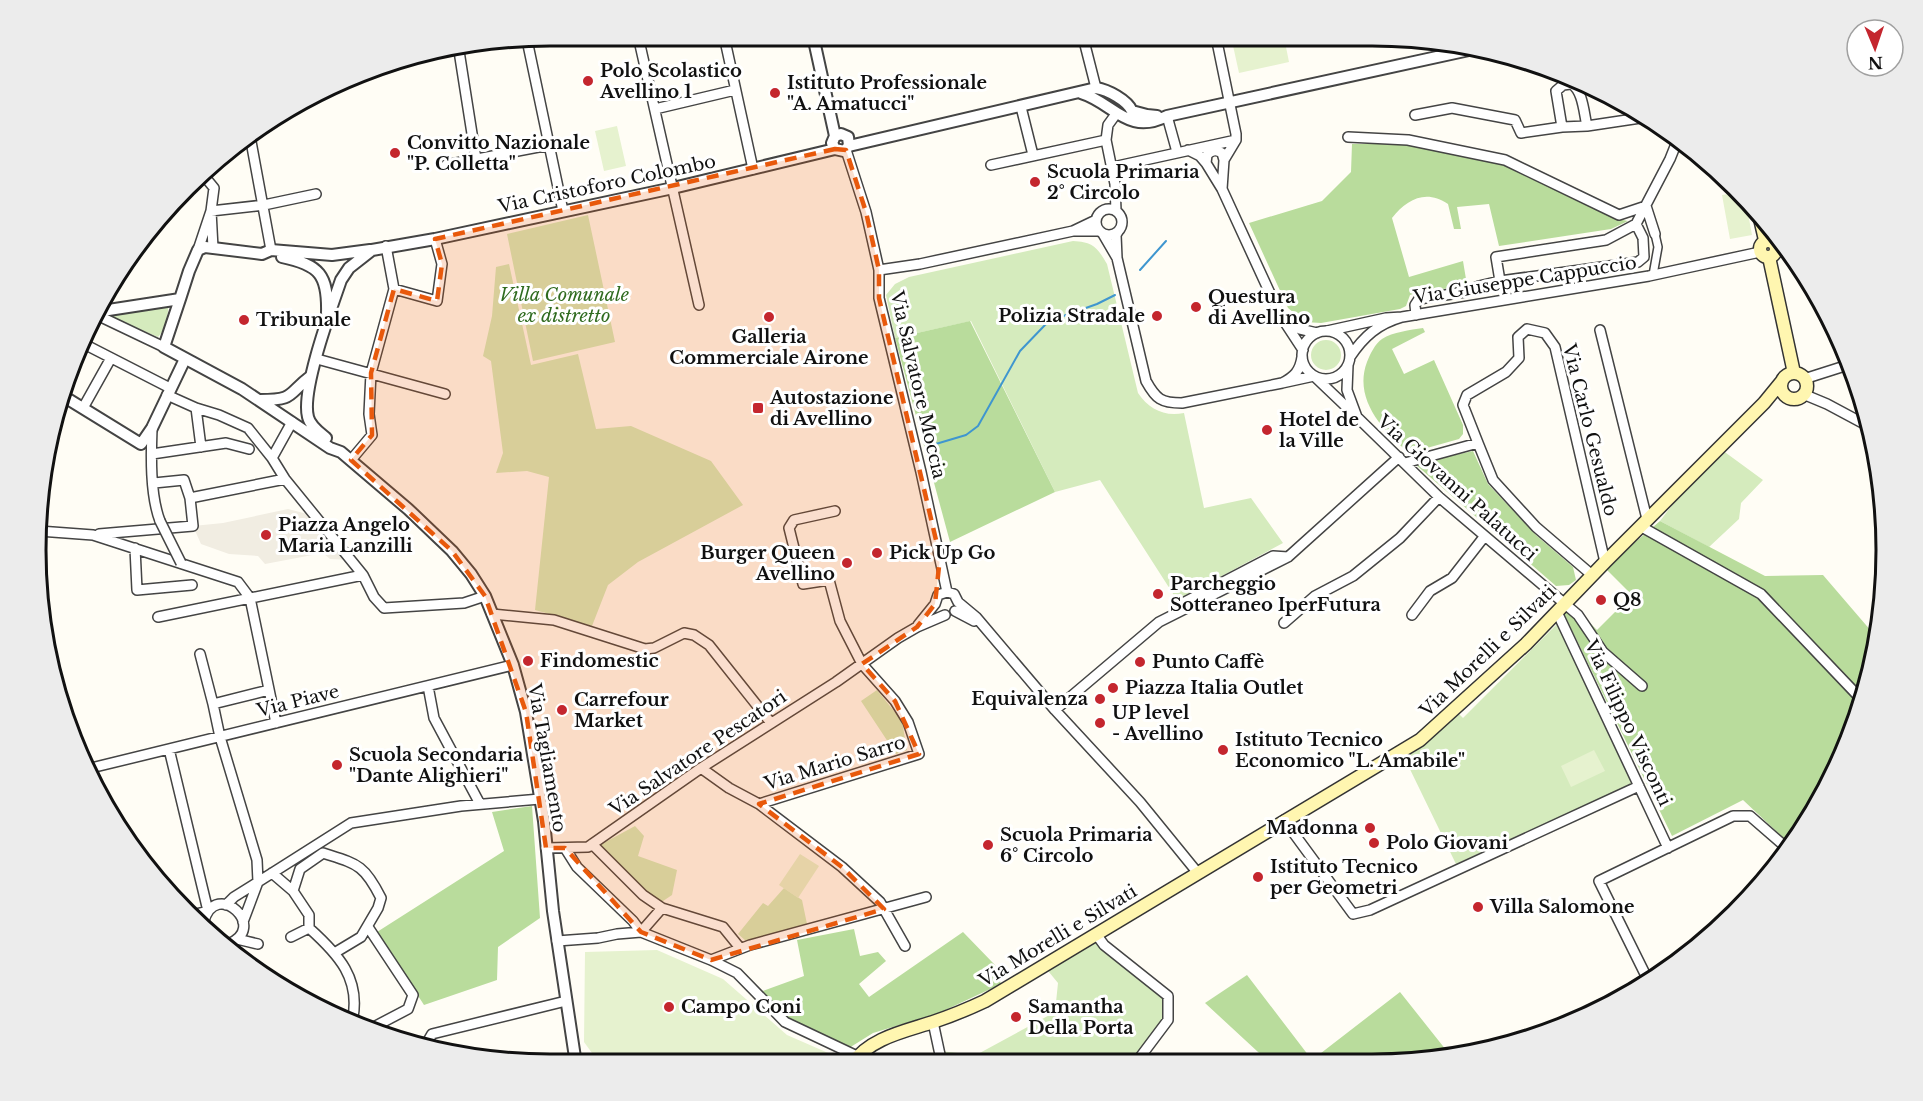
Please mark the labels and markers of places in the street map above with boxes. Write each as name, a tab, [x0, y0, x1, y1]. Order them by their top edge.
place label: Polo Scolastico Avellino 1	[599, 60, 742, 103]
place label: Istituto Professionale "A. Amatucci"	[787, 72, 987, 115]
marker: Polo Scolastico Avellino 1	[581, 74, 595, 88]
marker: Istituto Professionale "A. Amatucci"	[768, 86, 782, 100]
place label: Convitto Nazionale "P. Colletta"	[407, 132, 590, 175]
marker: Convitto Nazionale "P. Colletta"	[388, 146, 402, 160]
place label: Scuola Primaria 2° Circolo	[1047, 161, 1200, 204]
marker: Scuola Primaria 2° Circolo	[1028, 175, 1042, 189]
place label: Questura di Avellino	[1208, 286, 1310, 329]
marker: Questura di Avellino	[1189, 300, 1203, 314]
place label: Polizia Stradale	[998, 305, 1145, 327]
place label: Tribunale	[256, 309, 351, 331]
marker: Polizia Stradale	[1150, 309, 1164, 323]
marker: Galleria Commerciale Airone	[762, 310, 776, 324]
marker: Tribunale	[237, 313, 251, 327]
place label: Galleria Commerciale Airone	[669, 326, 869, 369]
place label: Autostazione di Avellino	[769, 387, 893, 430]
marker: Autostazione di Avellino	[751, 401, 765, 415]
place label: Hotel de la Ville	[1279, 409, 1359, 452]
marker: Hotel de la Ville	[1260, 423, 1274, 437]
place label: Piazza Angelo Maria Lanzilli	[278, 514, 413, 557]
marker: Piazza Angelo Maria Lanzilli	[259, 528, 273, 542]
place label: Burger Queen Avellino	[700, 542, 835, 585]
place label: Pick Up Go	[889, 542, 995, 564]
marker: Pick Up Go	[870, 546, 884, 560]
marker: Burger Queen Avellino	[840, 556, 854, 570]
place label: Parcheggio Sotteraneo IperFutura	[1170, 573, 1381, 616]
marker: Parcheggio Sotteraneo IperFutura	[1151, 587, 1165, 601]
place label: Q8	[1613, 589, 1642, 611]
marker: Q8	[1594, 593, 1608, 607]
place label: Findomestic	[540, 650, 659, 672]
place label: Punto Caffè	[1152, 651, 1264, 673]
marker: Findomestic	[521, 654, 535, 668]
marker: Punto Caffè	[1133, 655, 1147, 669]
place label: Piazza Italia Outlet	[1125, 677, 1303, 699]
marker: Piazza Italia Outlet	[1106, 681, 1120, 695]
place label: Equivalenza	[971, 688, 1089, 710]
place label: Carrefour Market	[574, 689, 669, 732]
marker: Equivalenza	[1093, 692, 1107, 706]
place label: UP level - Avellino	[1112, 702, 1204, 745]
marker: Carrefour Market	[555, 703, 569, 717]
marker: UP level - Avellino	[1093, 716, 1107, 730]
place label: Istituto Tecnico Economico "L. Amabile"	[1235, 729, 1465, 772]
marker: Istituto Tecnico Economico "L. Amabile"	[1216, 743, 1230, 757]
place label: Scuola Secondaria "Dante Alighieri"	[349, 744, 524, 787]
marker: Scuola Secondaria "Dante Alighieri"	[330, 758, 344, 772]
place label: Madonna	[1266, 817, 1359, 839]
marker: Madonna	[1363, 821, 1377, 835]
place label: Scuola Primaria 6° Circolo	[1000, 824, 1153, 867]
place label: Polo Giovani	[1386, 832, 1509, 854]
marker: Polo Giovani	[1367, 836, 1381, 850]
marker: Scuola Primaria 6° Circolo	[981, 838, 995, 852]
place label: Istituto Tecnico per Geometri	[1270, 856, 1418, 899]
marker: Istituto Tecnico per Geometri	[1251, 870, 1265, 884]
place label: Villa Salomone	[1489, 896, 1635, 918]
marker: Villa Salomone	[1471, 900, 1485, 914]
place label: Campo Coni	[681, 996, 802, 1018]
place label: Samantha Della Porta	[1028, 996, 1134, 1039]
marker: Campo Coni	[662, 1000, 676, 1014]
marker: Samantha Della Porta	[1009, 1010, 1023, 1024]

